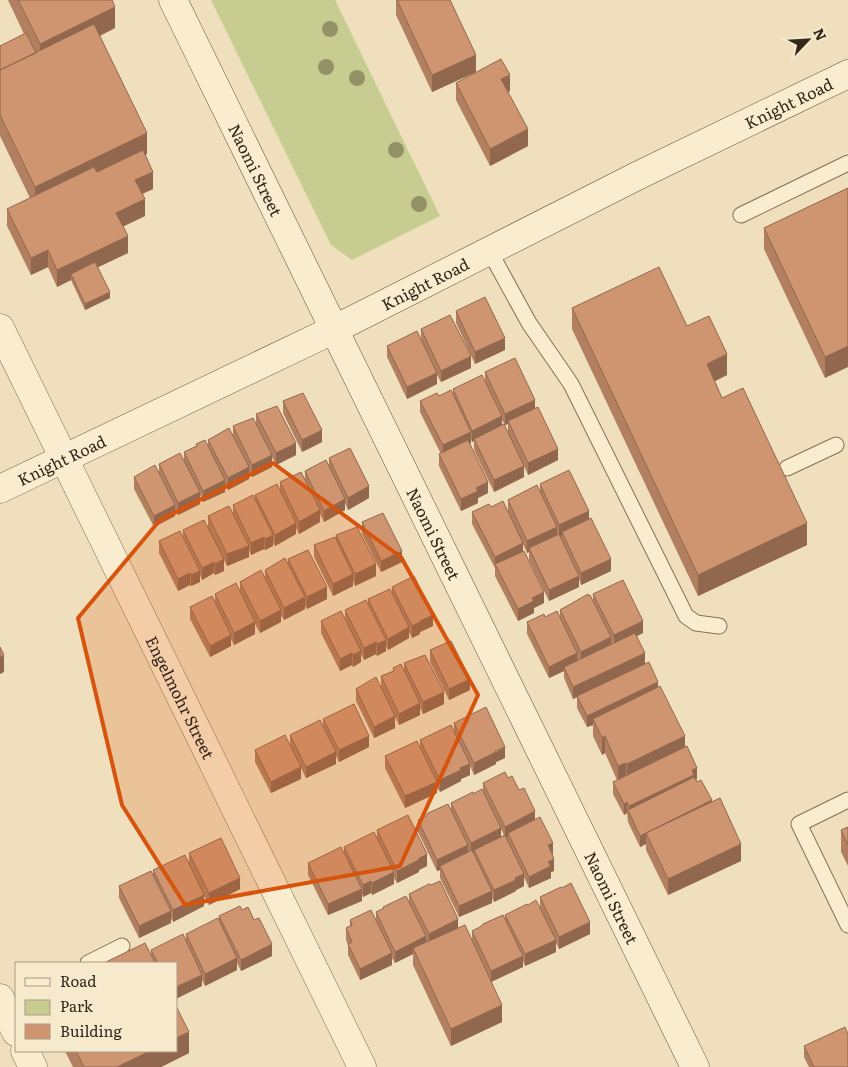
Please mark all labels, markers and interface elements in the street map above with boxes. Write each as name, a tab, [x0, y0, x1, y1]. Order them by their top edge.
north arrow	[783, 15, 833, 65]
text: N	[809, 25, 832, 44]
street label: Knight Road	[740, 71, 837, 134]
street label: Naomi Street	[223, 119, 289, 221]
street label: Knight Road	[377, 251, 473, 316]
street label: Knight Road	[13, 428, 110, 491]
street label: Naomi Street	[401, 483, 467, 584]
street label: Engelmohr Street	[140, 631, 221, 763]
street label: Naomi Street	[579, 847, 645, 948]
legend	[15, 962, 178, 1052]
text: Road	[60, 969, 96, 992]
text: Park	[60, 994, 94, 1017]
text: Building	[60, 1019, 122, 1042]

